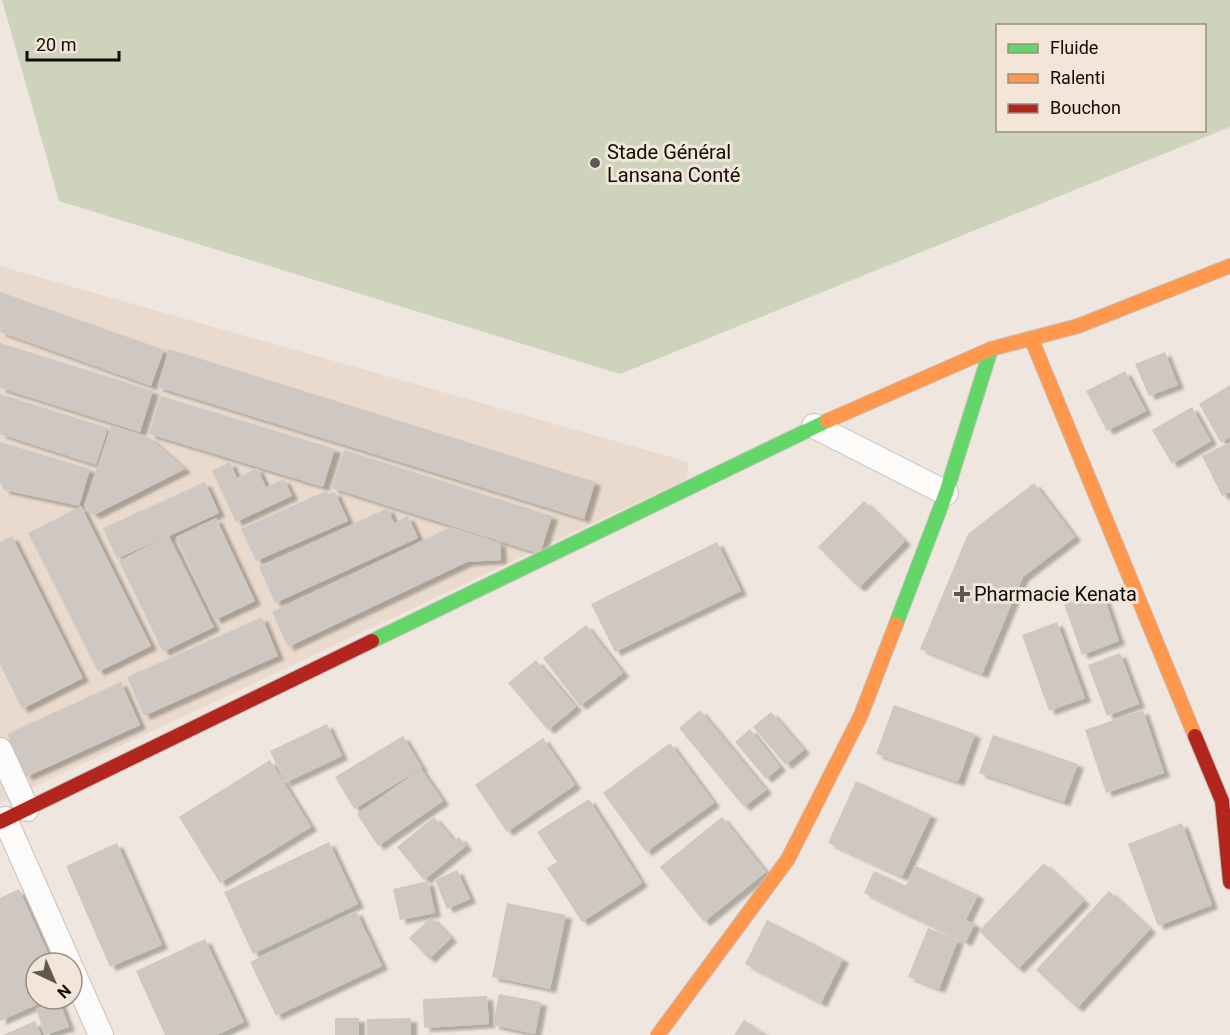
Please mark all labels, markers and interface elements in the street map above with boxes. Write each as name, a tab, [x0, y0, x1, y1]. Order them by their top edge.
scale bar	[27, 24, 118, 62]
legend	[996, 24, 1206, 132]
text: 20 m	[36, 34, 76, 55]
text: Fluide	[1050, 37, 1098, 58]
text: Ralenti	[1050, 67, 1105, 88]
text: Bouchon	[1050, 97, 1121, 118]
place label: Stade Général Lansana Conté	[607, 140, 740, 187]
marker: Stade Général Lansana Conté	[588, 156, 602, 170]
place label: Pharmacie Kenata	[974, 582, 1137, 606]
marker: Pharmacie Kenata	[955, 587, 969, 601]
north arrow	[24, 951, 84, 1011]
text: N	[53, 981, 75, 1002]

